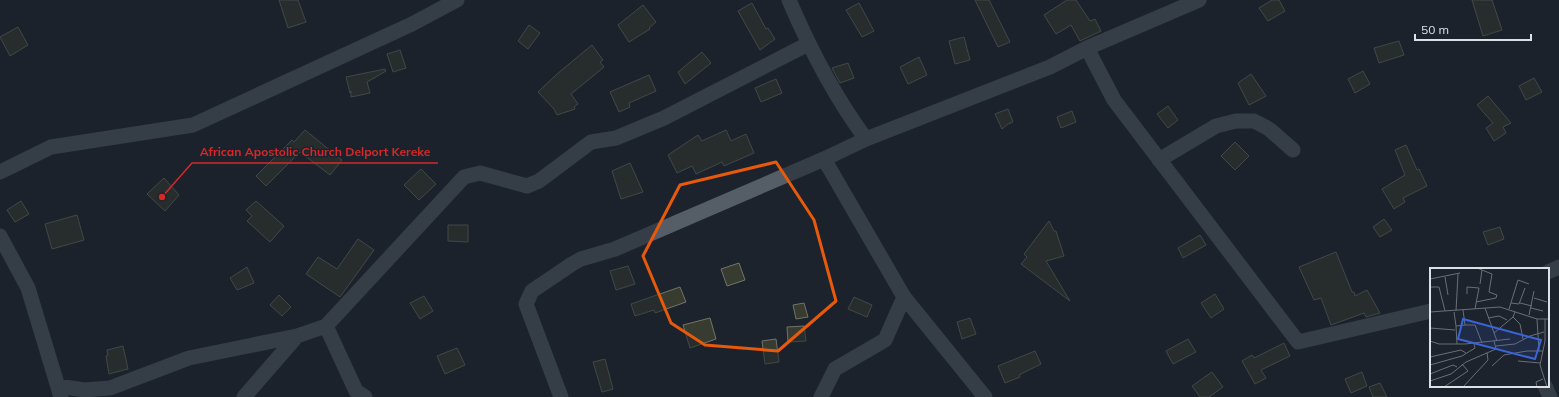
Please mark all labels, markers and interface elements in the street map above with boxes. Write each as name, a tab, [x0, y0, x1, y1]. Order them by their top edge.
scale bar	[1415, 16, 1531, 42]
text: 50 m	[1421, 22, 1449, 37]
callout: African Apostolic Church Delport Kereke	[192, 139, 438, 163]
text: African Apostolic Church Delport Kereke	[200, 144, 431, 159]
inset map	[1430, 268, 1549, 387]

